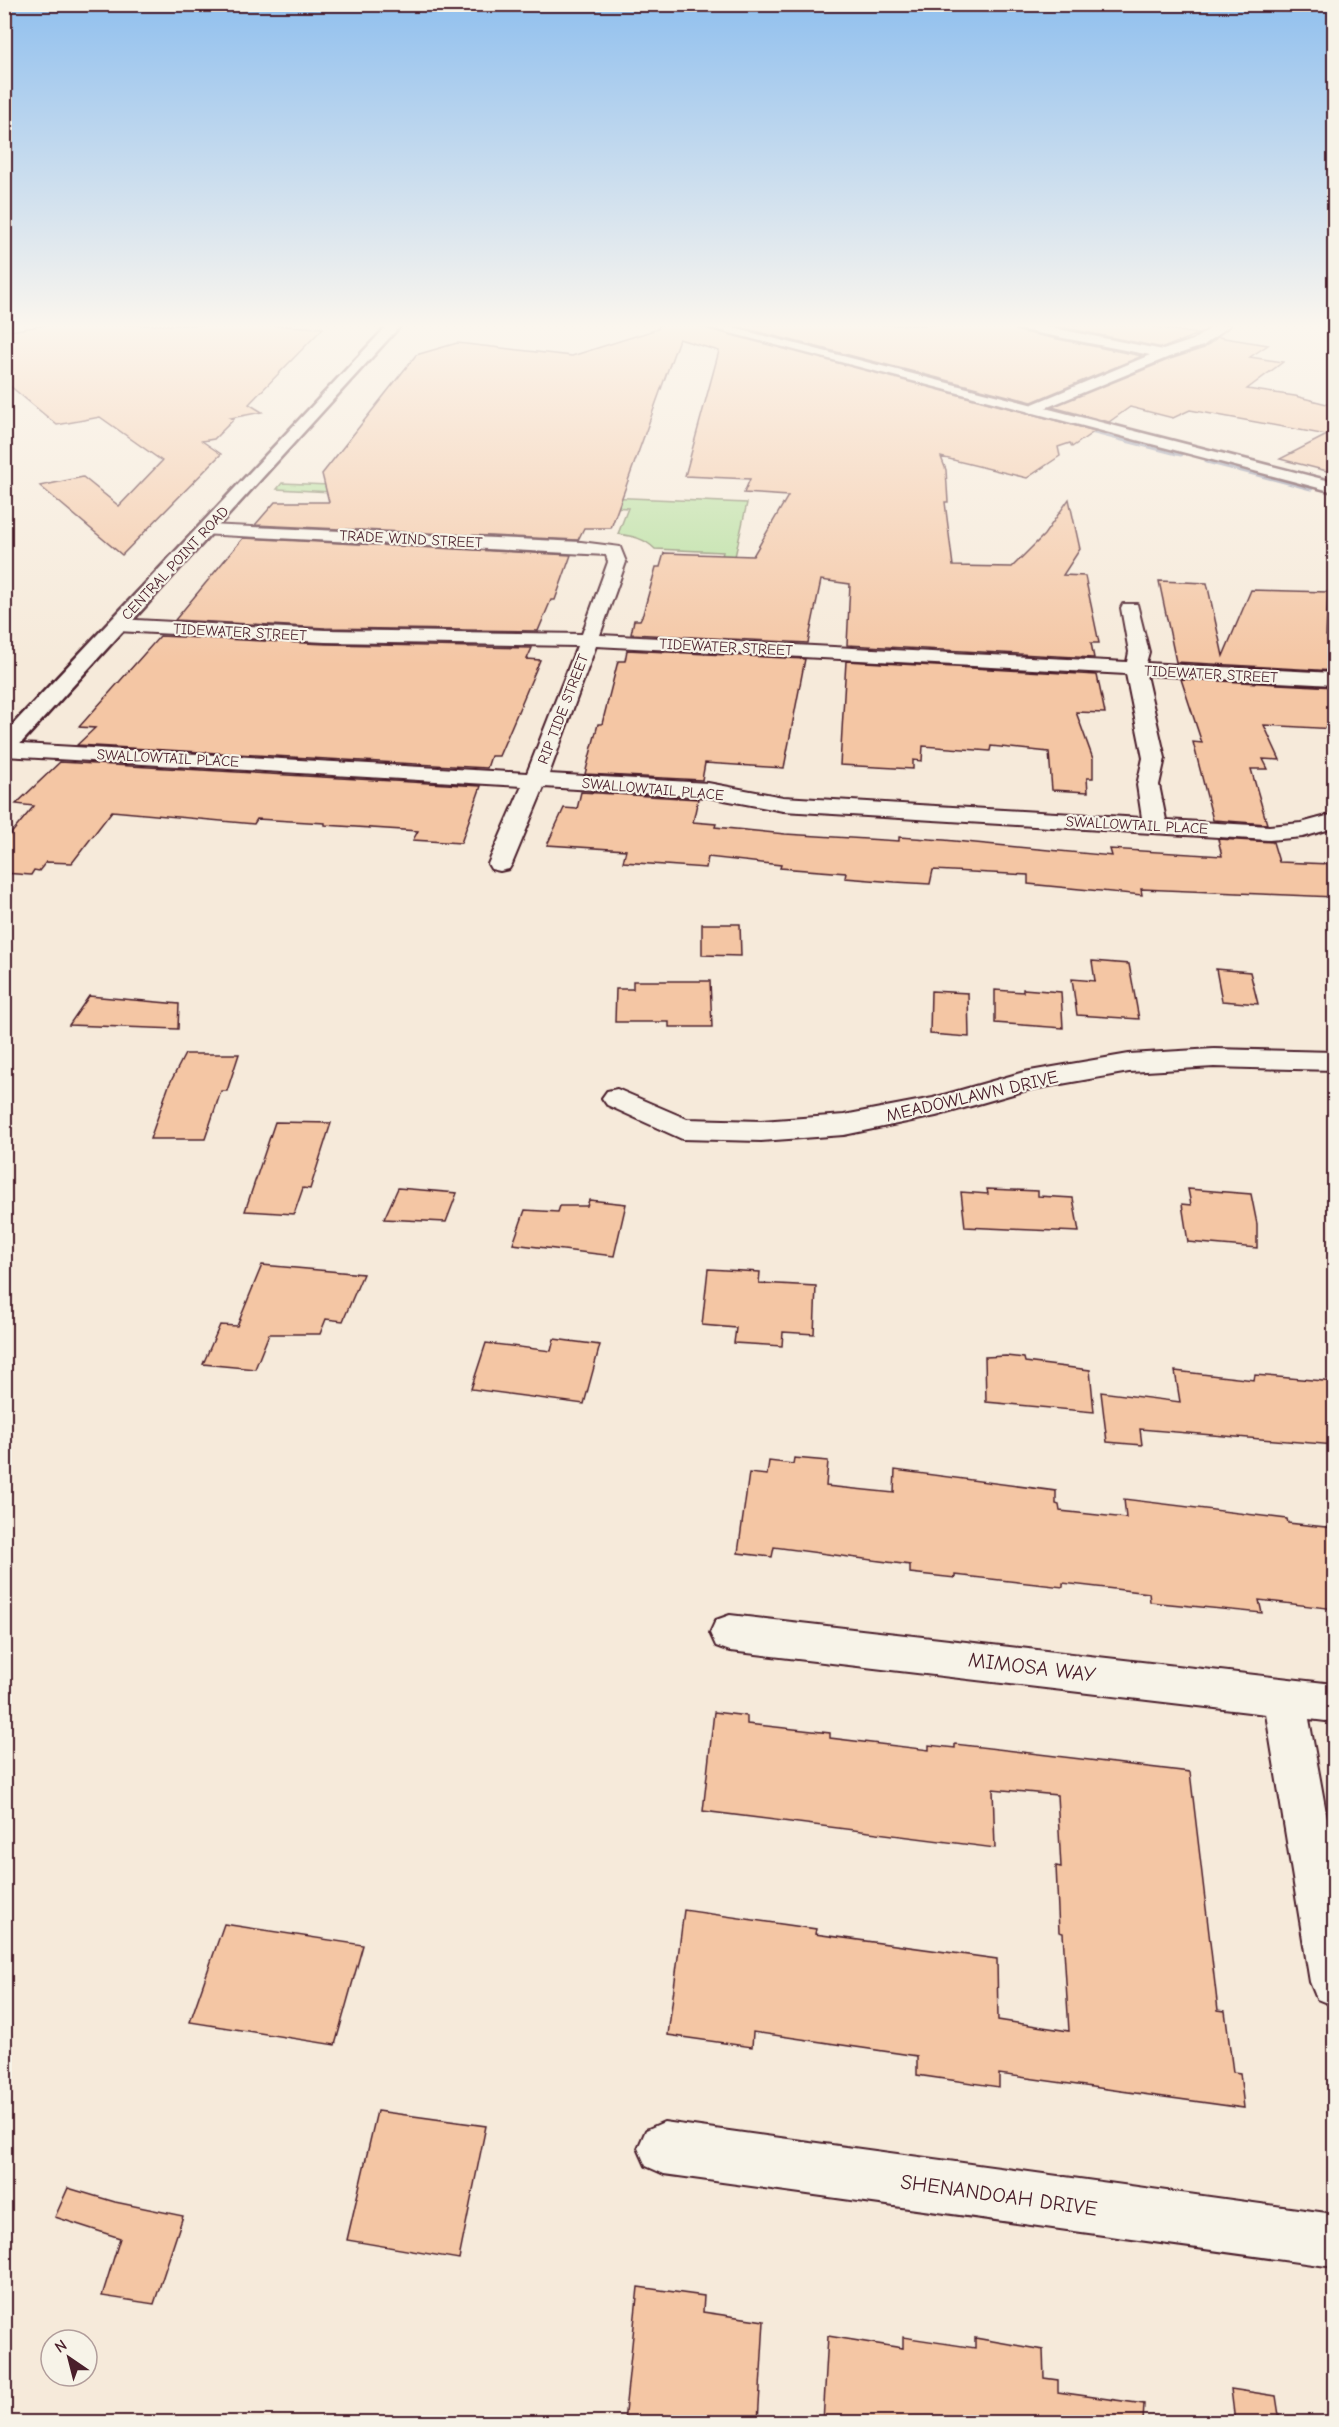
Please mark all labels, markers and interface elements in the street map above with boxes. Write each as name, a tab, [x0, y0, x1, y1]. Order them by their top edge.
street label: CENTRAL POINT ROAD	[118, 502, 232, 624]
street label: TRADE WIND STREET	[339, 526, 483, 552]
street label: TIDEWATER STREET	[173, 620, 307, 644]
street label: TIDEWATER STREET	[659, 635, 793, 659]
street label: RIP TIDE STREET	[534, 651, 592, 767]
street label: TIDEWATER STREET	[1144, 662, 1278, 686]
street label: SWALLOWTAIL PLACE	[96, 745, 240, 771]
street label: SWALLOWTAIL PLACE	[581, 774, 725, 804]
street label: SWALLOWTAIL PLACE	[1065, 812, 1209, 838]
street label: MEADOWLAWN DRIVE	[884, 1066, 1060, 1127]
street label: MIMOSA WAY	[967, 1647, 1098, 1687]
street label: SHENANDOAH DRIVE	[899, 2169, 1099, 2221]
north arrow	[39, 2328, 99, 2388]
text: N	[52, 2336, 70, 2357]

